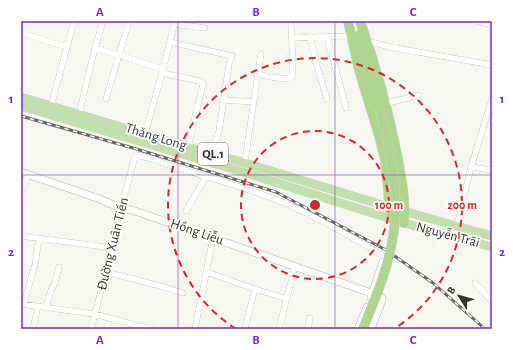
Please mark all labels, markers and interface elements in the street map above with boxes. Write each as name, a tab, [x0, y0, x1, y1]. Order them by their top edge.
text: A	[96, 6, 104, 19]
text: B	[252, 6, 260, 19]
text: C	[410, 6, 417, 19]
text: 1	[9, 93, 13, 106]
text: 1	[500, 93, 504, 106]
street label: Thăng Long	[124, 121, 188, 153]
road number: QL.1	[198, 143, 228, 165]
street label: Đường Xuân Tiến	[94, 196, 131, 292]
centre of rings	[308, 198, 322, 212]
text: 100 m	[375, 199, 403, 211]
text: 200 m	[447, 199, 477, 211]
street label: Hồng Liễu	[169, 215, 226, 248]
street label: Nguyễn Trãi	[415, 218, 482, 250]
text: 2	[8, 246, 14, 259]
text: 2	[499, 246, 505, 259]
north arrow	[439, 276, 479, 316]
text: B	[445, 284, 458, 296]
text: A	[96, 334, 104, 347]
text: B	[252, 334, 260, 347]
text: C	[410, 334, 417, 347]

